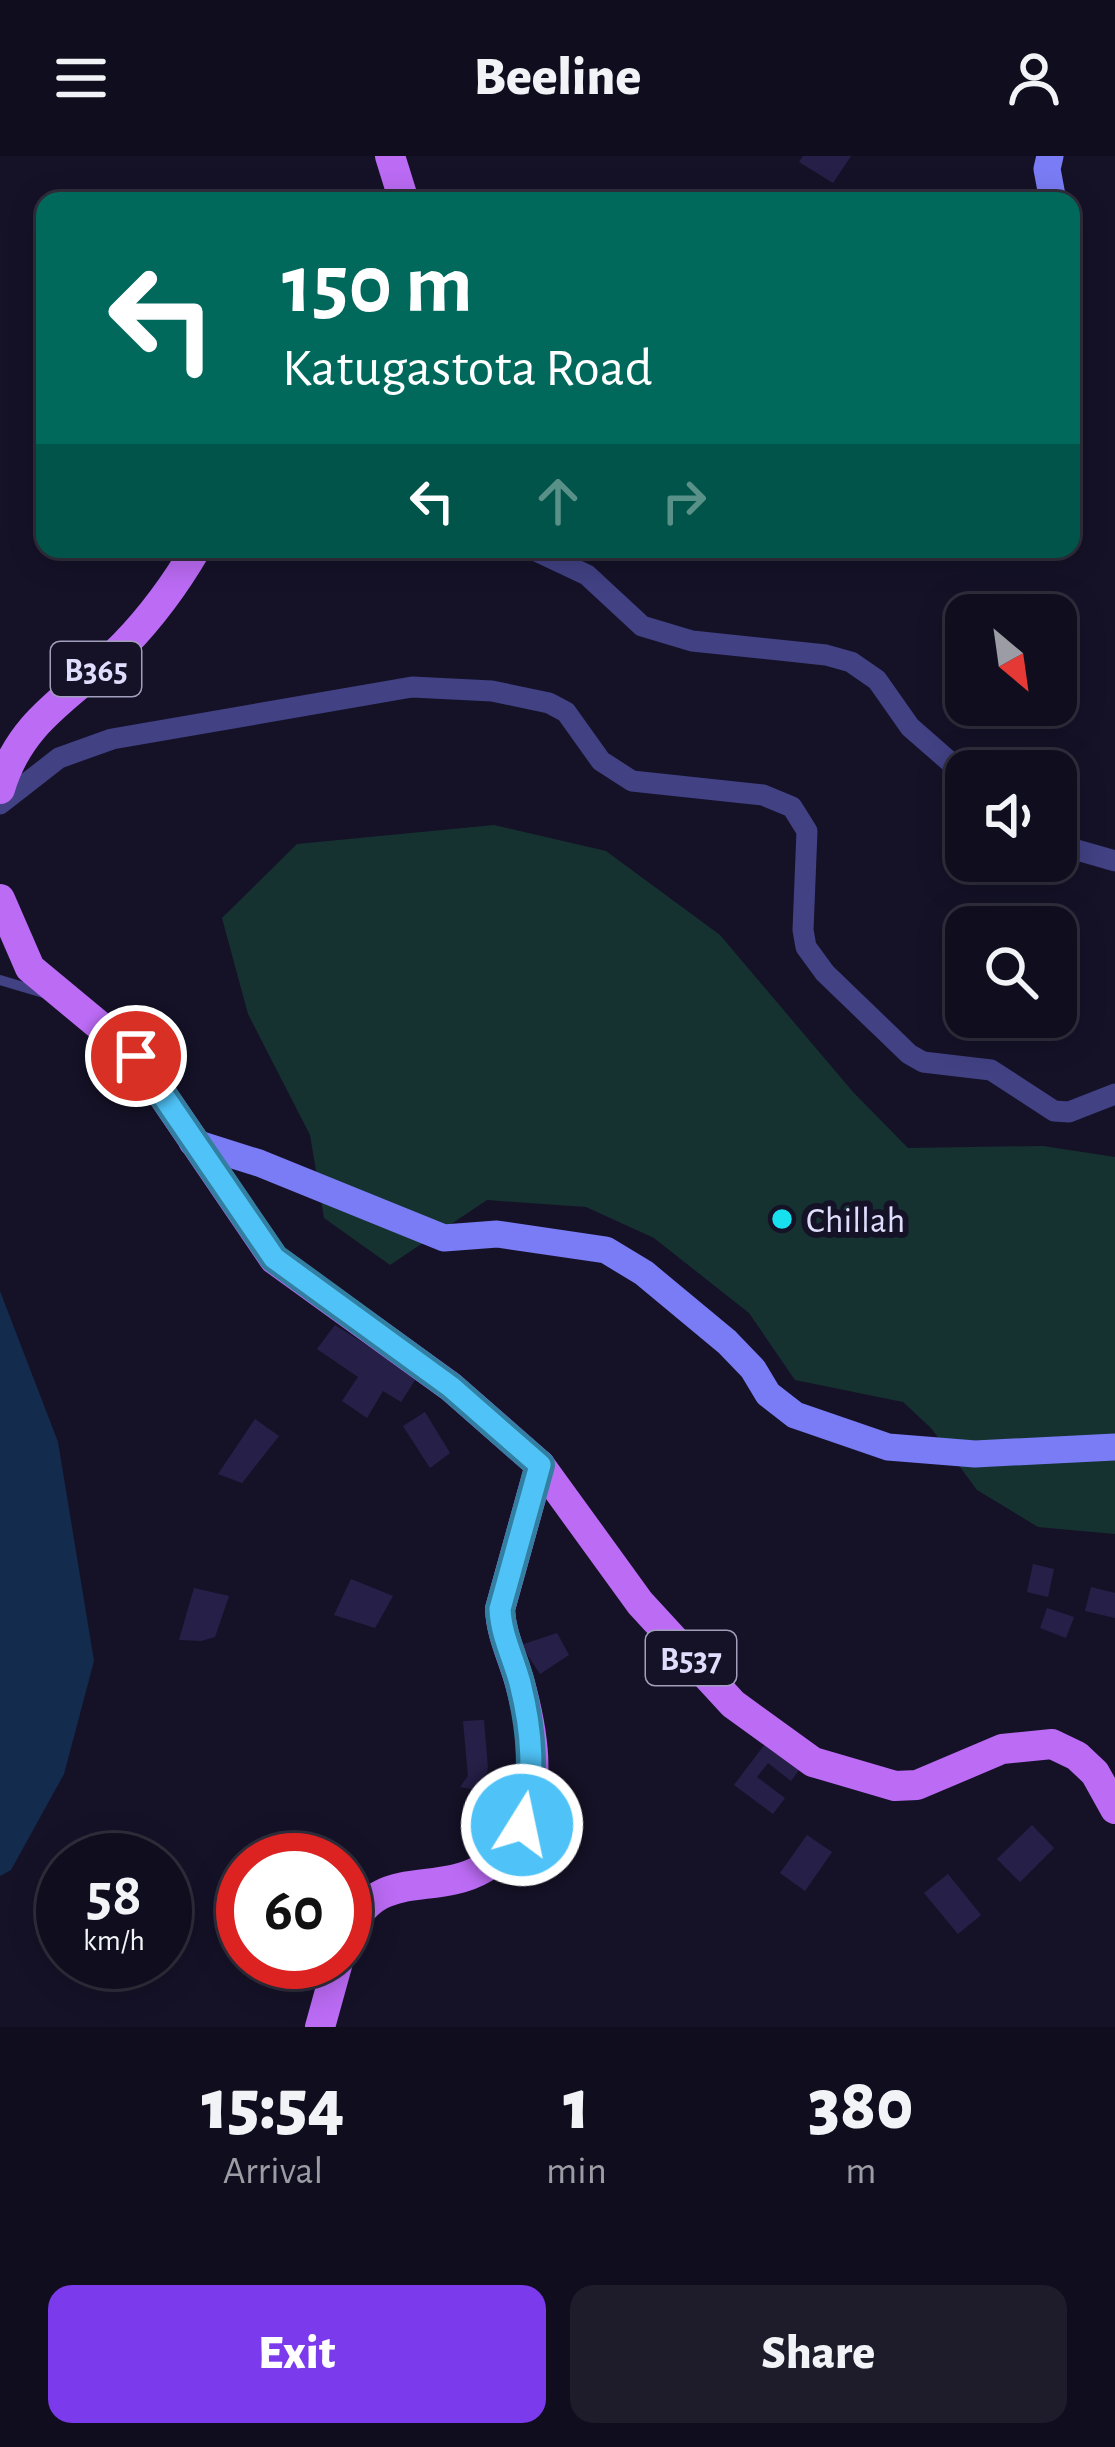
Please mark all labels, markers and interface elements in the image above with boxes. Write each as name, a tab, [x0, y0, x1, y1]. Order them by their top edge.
icon: menu	[48, 45, 114, 111]
icon: person	[1001, 45, 1067, 111]
text: Beeline	[474, 51, 641, 105]
icon: left	[84, 240, 240, 396]
text: 150 m	[282, 244, 473, 328]
text: Katugastota Road	[282, 342, 653, 396]
icon: left	[399, 468, 465, 534]
icon: ahead	[525, 468, 591, 534]
icon: right	[651, 468, 717, 534]
north arrow	[945, 594, 1077, 726]
map controls	[945, 594, 1077, 1038]
road number: B365	[51, 642, 141, 696]
button: sound	[945, 750, 1077, 882]
button: search	[945, 906, 1077, 1038]
pin	[85, 1005, 187, 1107]
icon: arrive	[103, 1023, 169, 1089]
place label: Chillah	[806, 1203, 905, 1239]
marker: Chillah	[769, 1206, 795, 1232]
road number: B537	[646, 1631, 736, 1685]
position arrow	[459, 1762, 585, 1888]
speed limit sign: 60	[216, 1833, 372, 1989]
text: 58	[86, 1866, 142, 1926]
text: km/h	[83, 1926, 145, 1956]
text: 15:54	[202, 2070, 345, 2142]
text: 1	[563, 2070, 590, 2142]
text: 380	[808, 2070, 913, 2142]
text: Arrival	[223, 2152, 323, 2191]
text: min	[546, 2152, 607, 2191]
text: m	[845, 2152, 876, 2191]
button: Exit	[48, 2285, 546, 2423]
button: Share	[570, 2285, 1067, 2423]

